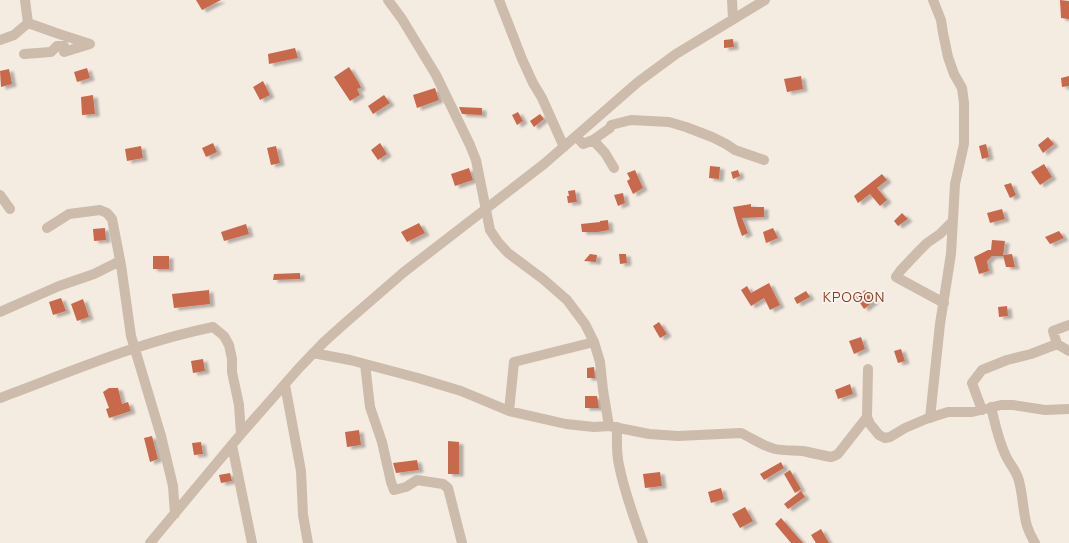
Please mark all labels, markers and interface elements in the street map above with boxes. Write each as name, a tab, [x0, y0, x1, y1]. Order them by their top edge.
district label: KPOGON	[823, 287, 885, 306]

